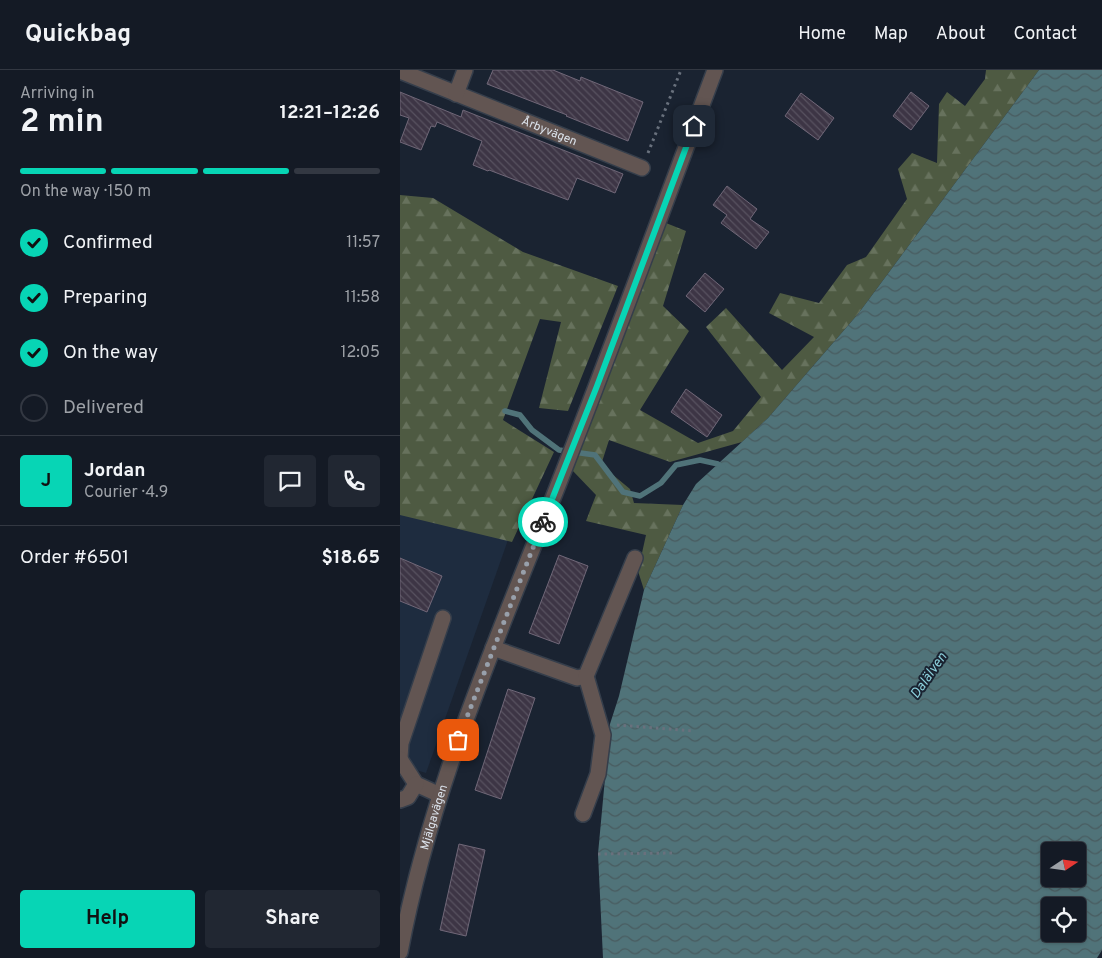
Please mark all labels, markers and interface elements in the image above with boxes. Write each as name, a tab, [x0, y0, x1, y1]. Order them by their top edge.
text: Quickbag	[25, 20, 131, 50]
text: Home	[798, 23, 846, 46]
text: Map	[874, 23, 908, 46]
text: About	[936, 23, 985, 46]
text: Contact	[1013, 23, 1077, 46]
text: Arriving in	[20, 84, 95, 104]
text: 12:21–12:26	[279, 101, 380, 125]
text: 2 min	[20, 103, 104, 143]
pin	[673, 105, 715, 147]
icon: home	[680, 112, 708, 140]
street label: Årbyvägen	[519, 114, 579, 150]
text: On the way · 150 m	[20, 182, 151, 202]
icon: check	[20, 229, 48, 257]
text: Confirmed	[63, 231, 153, 255]
text: 11:57	[346, 233, 380, 253]
icon: check	[20, 284, 48, 312]
text: Preparing	[63, 286, 147, 310]
text: 11:58	[345, 288, 380, 308]
icon: check	[20, 339, 48, 367]
text: On the way	[63, 341, 158, 365]
text: 12:05	[340, 343, 380, 363]
text: Delivered	[63, 396, 144, 420]
button: chat	[264, 455, 316, 507]
button: phone	[328, 455, 380, 507]
text: Jordan	[84, 459, 146, 483]
text: J	[41, 469, 51, 493]
text: Courier · 4.9	[84, 483, 168, 503]
courier	[518, 497, 568, 547]
icon: bike	[529, 508, 557, 536]
text: Order #6501	[20, 546, 129, 570]
text: $18.65	[322, 546, 380, 570]
water label: Dalälven	[907, 649, 951, 702]
pin	[437, 719, 479, 761]
icon: bag	[444, 726, 472, 754]
street label: Mjälgavägen	[417, 783, 452, 852]
north arrow	[1041, 842, 1086, 888]
map controls	[1041, 842, 1086, 942]
button: Help	[20, 890, 195, 948]
button: Share	[205, 890, 380, 948]
button: locate	[1041, 897, 1086, 942]

